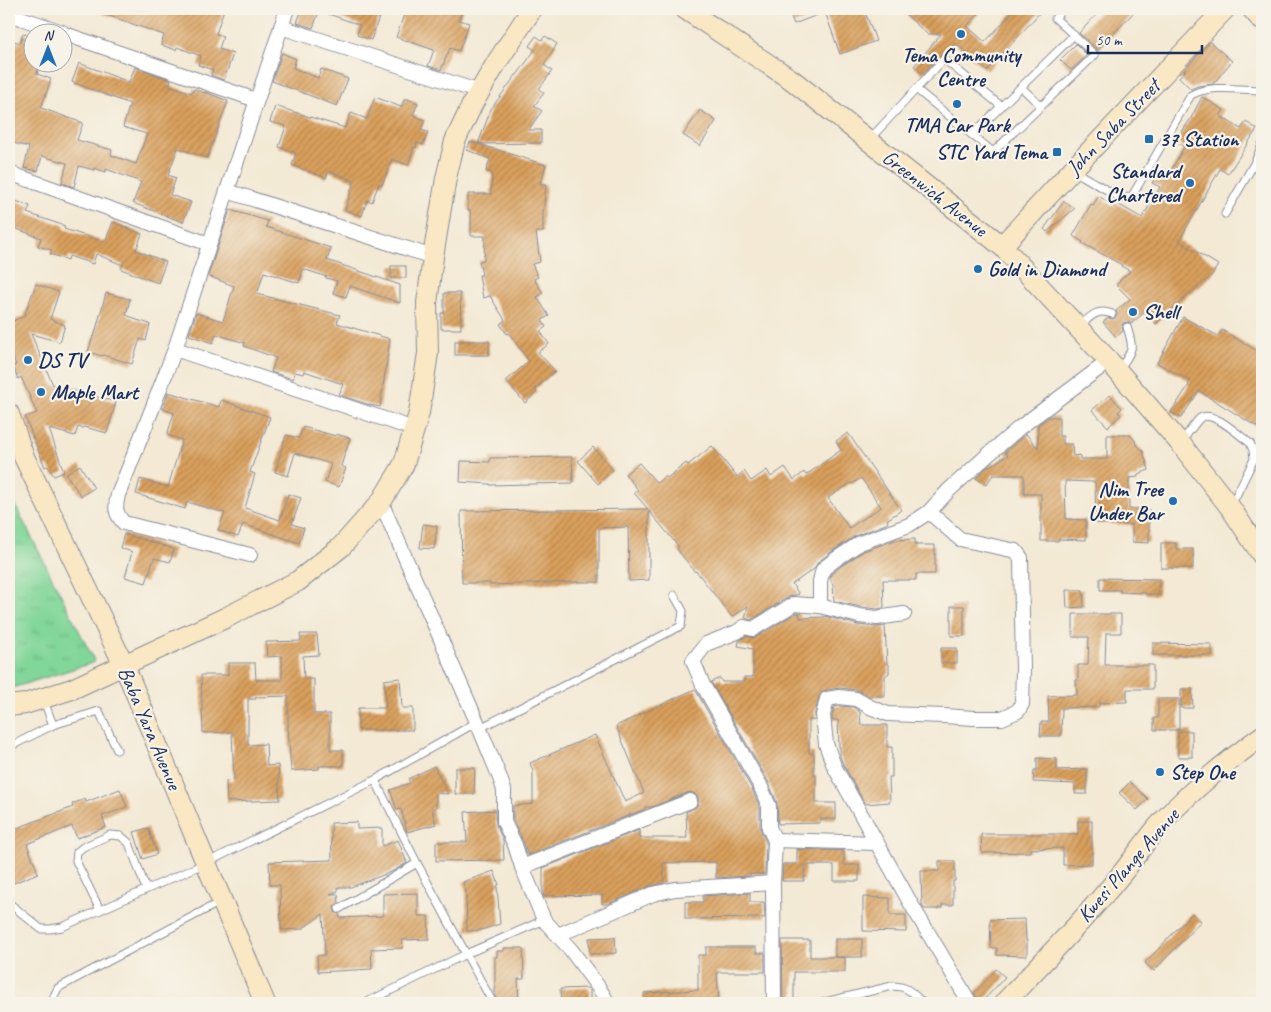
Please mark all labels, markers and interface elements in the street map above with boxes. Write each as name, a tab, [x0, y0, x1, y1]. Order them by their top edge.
north arrow	[22, 22, 72, 72]
scale bar	[1088, 22, 1202, 54]
text: N	[44, 27, 55, 44]
marker: Tema Community Centre	[955, 28, 967, 40]
text: 50 m	[1096, 31, 1123, 50]
place label: Tema Community Centre	[902, 42, 1023, 92]
street label: John Saba Street	[1060, 71, 1168, 181]
marker: TMA Car Park	[951, 98, 963, 110]
place label: TMA Car Park	[904, 112, 1012, 138]
place label: 37 Station	[1159, 126, 1240, 152]
marker: 37 Station	[1143, 133, 1155, 145]
place label: STC Yard Tema	[936, 139, 1049, 165]
street label: Greenwich Avenue	[877, 144, 994, 243]
marker: STC Yard Tema	[1051, 146, 1063, 158]
place label: Standard Chartered	[1106, 158, 1184, 208]
marker: Standard Chartered	[1184, 177, 1196, 189]
place label: Gold in Diamond	[988, 256, 1109, 282]
marker: Gold in Diamond	[972, 263, 984, 275]
place label: Shell	[1143, 299, 1182, 325]
marker: Shell	[1127, 306, 1139, 318]
place label: DS TV	[38, 347, 91, 373]
marker: DS TV	[22, 354, 34, 366]
place label: Maple Mart	[51, 379, 140, 405]
marker: Maple Mart	[35, 386, 47, 398]
place label: Nim Tree Under Bar	[1088, 476, 1165, 526]
marker: Nim Tree Under Bar	[1167, 495, 1179, 507]
street label: Baba Yara Avenue	[112, 663, 188, 795]
place label: Step One	[1170, 759, 1237, 785]
marker: Step One	[1154, 766, 1166, 778]
street label: Kwesi Plange Avenue	[1071, 801, 1186, 927]

